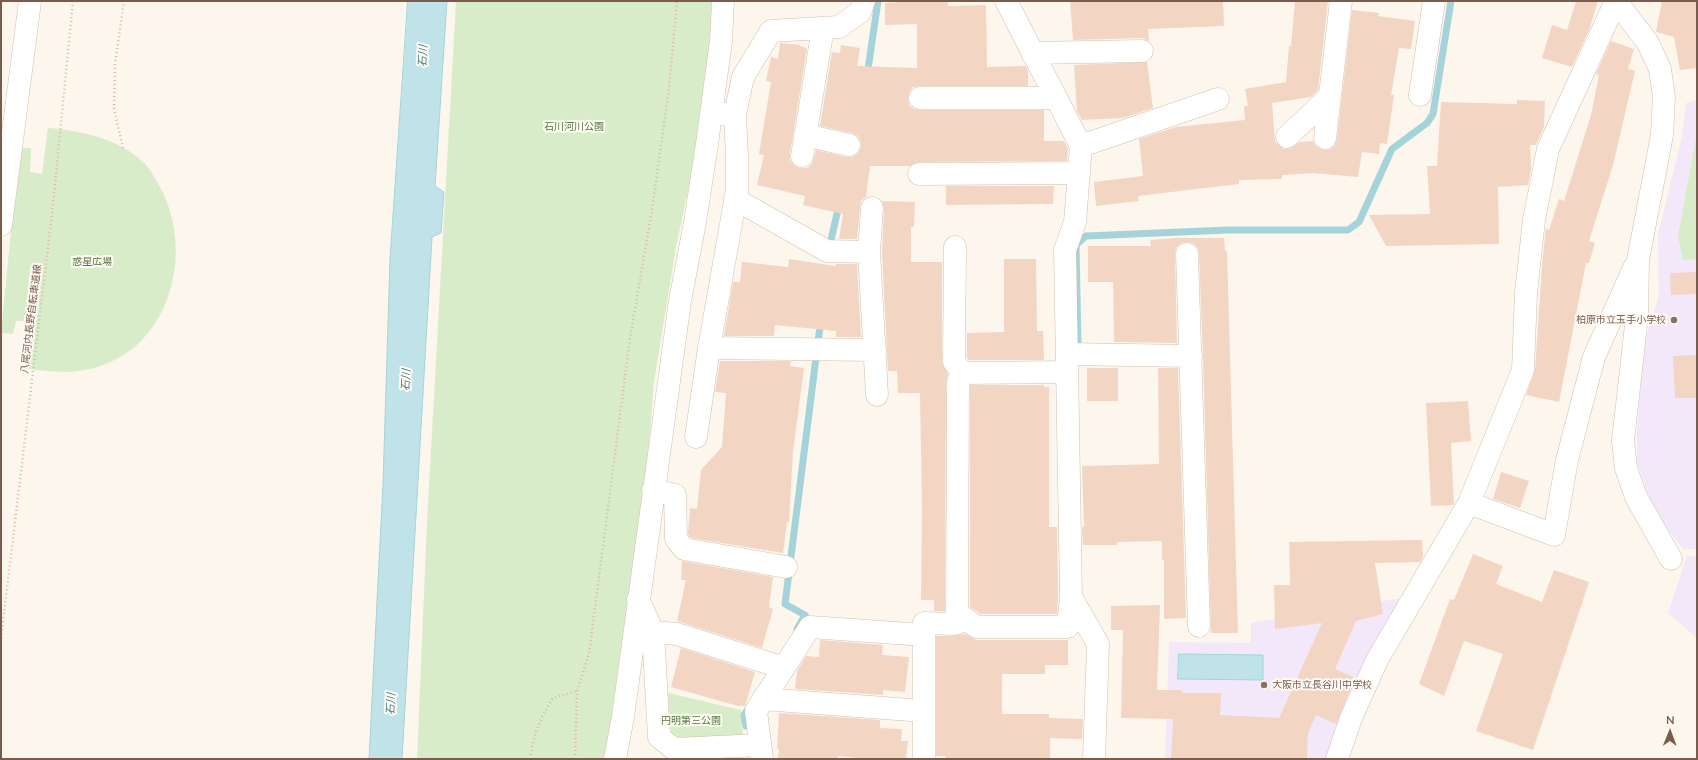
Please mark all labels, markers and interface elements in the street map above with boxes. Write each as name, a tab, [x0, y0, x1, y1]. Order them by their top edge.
water label: 石川	[416, 45, 430, 67]
park label: 石川河川公園	[544, 121, 604, 133]
park label: 惑星広場	[72, 256, 112, 268]
street label: 八尾河内長野自転車道線	[18, 264, 44, 374]
place label: 柏原市立玉手小学校	[1576, 314, 1666, 326]
marker: 柏原市立玉手小学校	[1669, 315, 1679, 325]
water label: 石川	[399, 369, 413, 391]
place label: 大阪市立長谷川中学校	[1272, 679, 1372, 691]
marker: 大阪市立長谷川中学校	[1259, 680, 1269, 690]
water label: 石川	[384, 693, 398, 715]
north arrow	[1650, 712, 1690, 752]
text: N	[1666, 713, 1675, 726]
park label: 円明第三公園	[661, 715, 721, 727]

